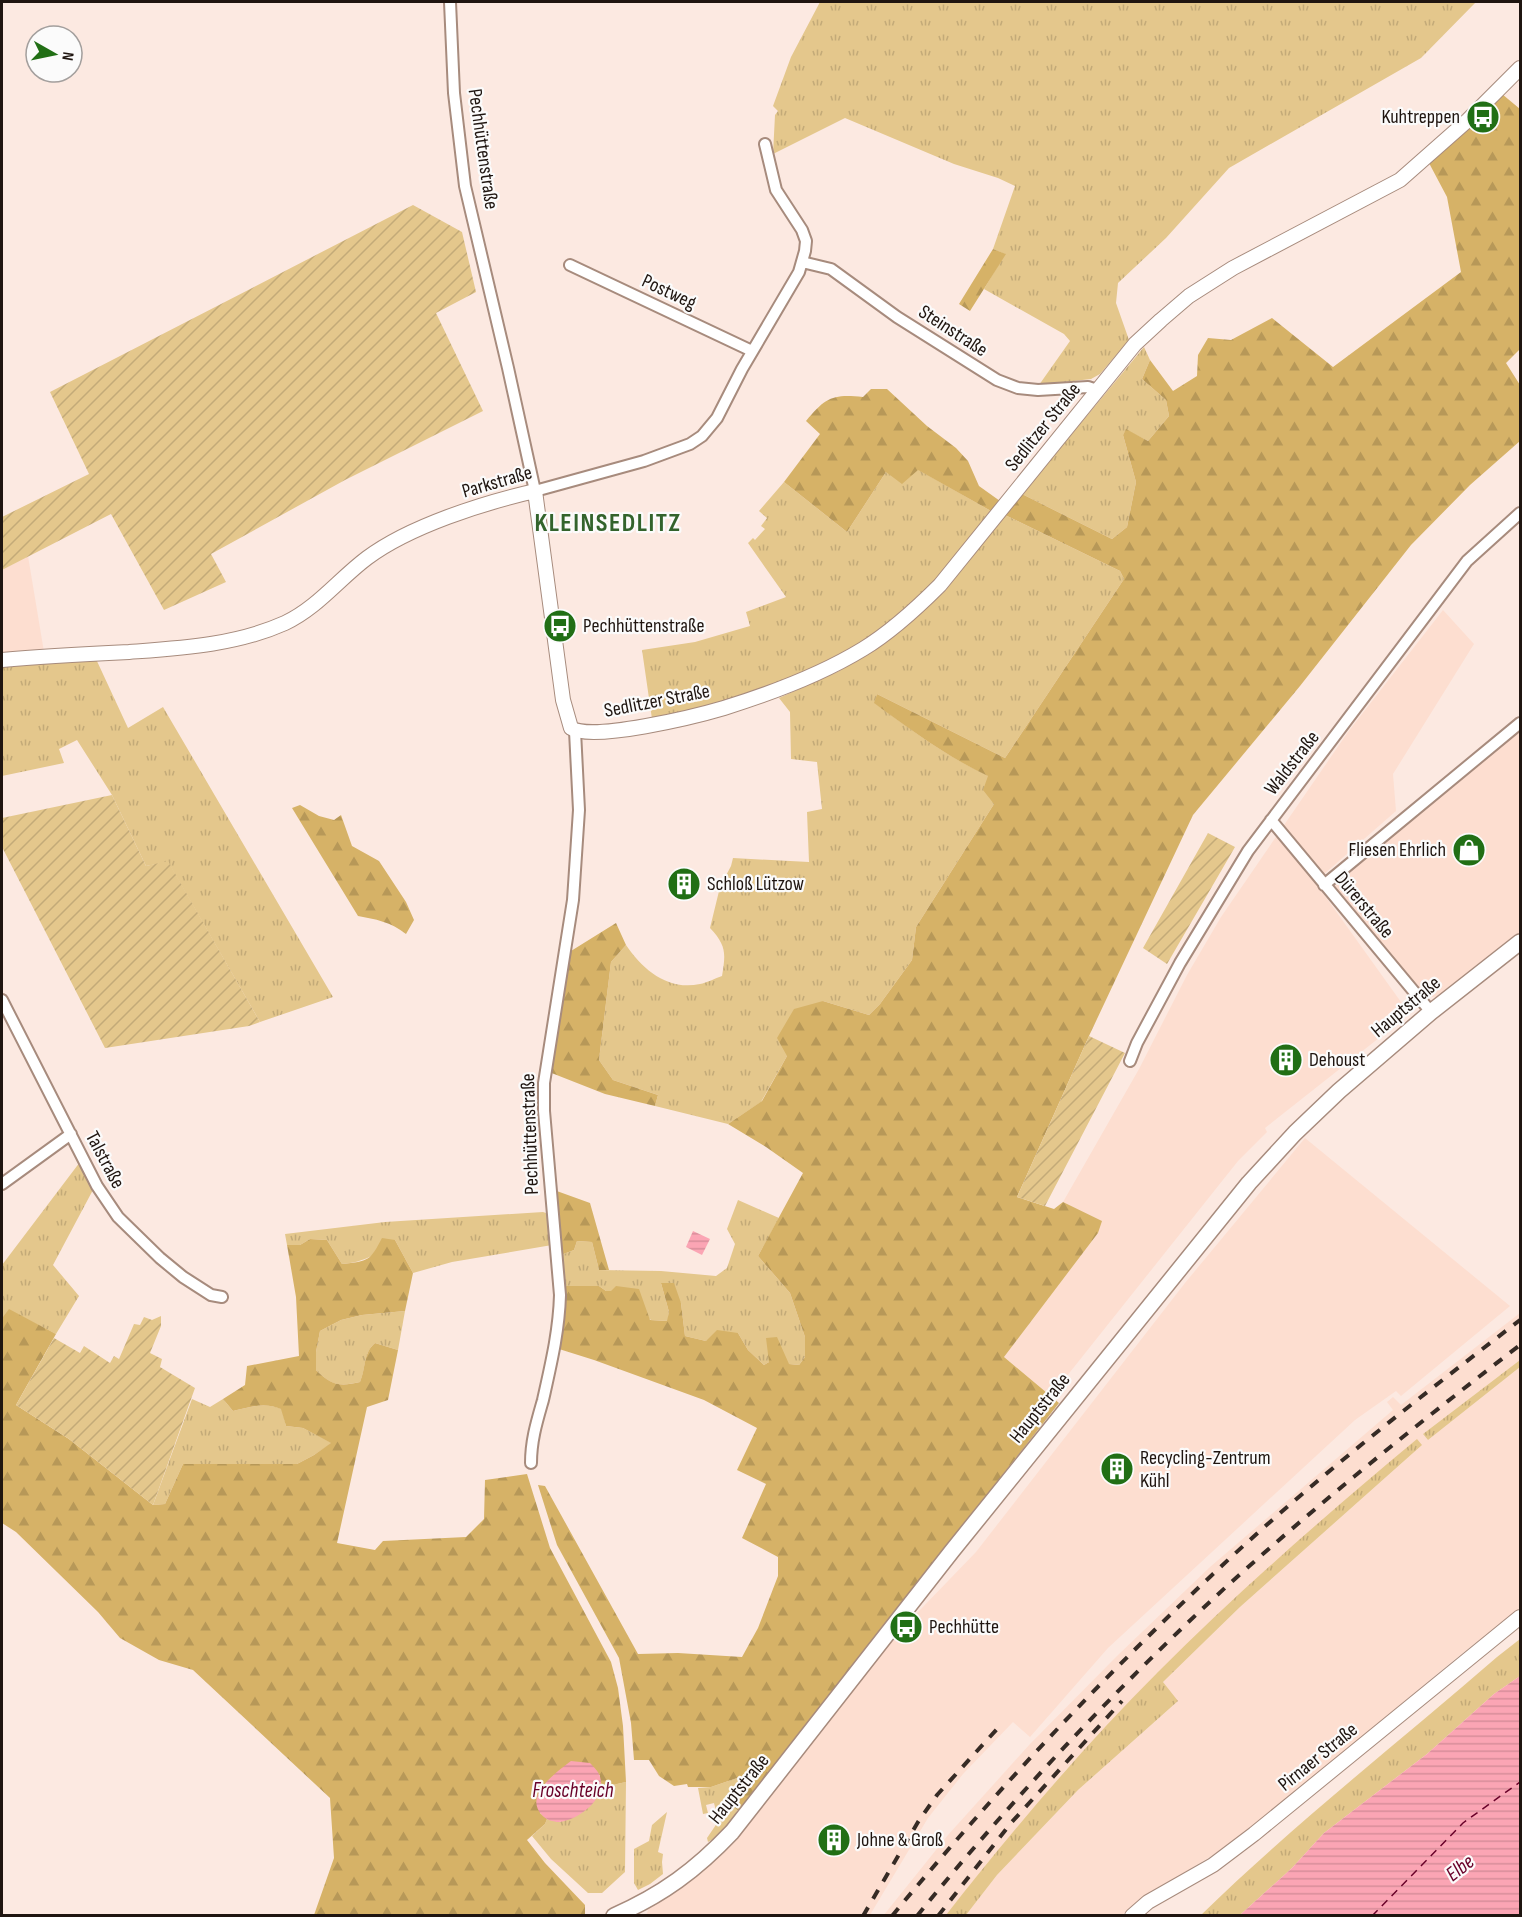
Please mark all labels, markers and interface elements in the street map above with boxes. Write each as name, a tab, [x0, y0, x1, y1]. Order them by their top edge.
north arrow	[24, 24, 84, 84]
text: N	[57, 50, 77, 62]
street label: Pechhüttenstraße	[463, 87, 503, 211]
bus stop icon: Kuhtreppen	[1465, 99, 1501, 135]
place label: Kuhtreppen	[1381, 105, 1460, 129]
street label: Postweg	[638, 269, 700, 315]
street label: Steinstraße	[914, 300, 992, 362]
street label: Sedlitzer Straße	[1000, 378, 1086, 476]
street label: Parkstraße	[459, 461, 535, 503]
district label: KLEINSEDLITZ	[534, 508, 682, 539]
bus stop icon: Pechhüttenstraße	[542, 608, 578, 644]
place label: Pechhüttenstraße	[583, 614, 704, 638]
street label: Sedlitzer Straße	[602, 679, 712, 723]
street label: Waldstraße	[1259, 726, 1325, 800]
shop icon: Fliesen Ehrlich	[1451, 832, 1487, 868]
place label: Fliesen Ehrlich	[1349, 838, 1446, 862]
building icon: Schloß Lützow	[666, 866, 702, 902]
street label: Dürerstraße	[1329, 867, 1399, 943]
place label: Schloß Lützow	[707, 872, 804, 896]
street label: Hauptstraße	[1366, 971, 1446, 1043]
building icon: Dehoust	[1268, 1042, 1304, 1078]
place label: Dehoust	[1309, 1048, 1365, 1072]
street label: Pechhüttenstraße	[516, 1073, 544, 1195]
street label: Talstraße	[80, 1127, 130, 1193]
street label: Hauptstraße	[1004, 1368, 1076, 1448]
place label: Recycling-Zentrum Kühl	[1140, 1446, 1270, 1493]
building icon: Recycling-Zentrum Kühl	[1099, 1451, 1135, 1487]
bus stop icon: Pechhütte	[888, 1609, 924, 1645]
place label: Pechhütte	[929, 1615, 999, 1639]
street label: Pirnaer Straße	[1273, 1718, 1363, 1796]
street label: Hauptstraße	[703, 1749, 775, 1829]
water label: Froschteich	[532, 1778, 614, 1803]
building icon: Johne & Groß	[816, 1822, 852, 1858]
place label: Johne & Groß	[856, 1828, 943, 1852]
water label: Elbe	[1441, 1849, 1479, 1887]

